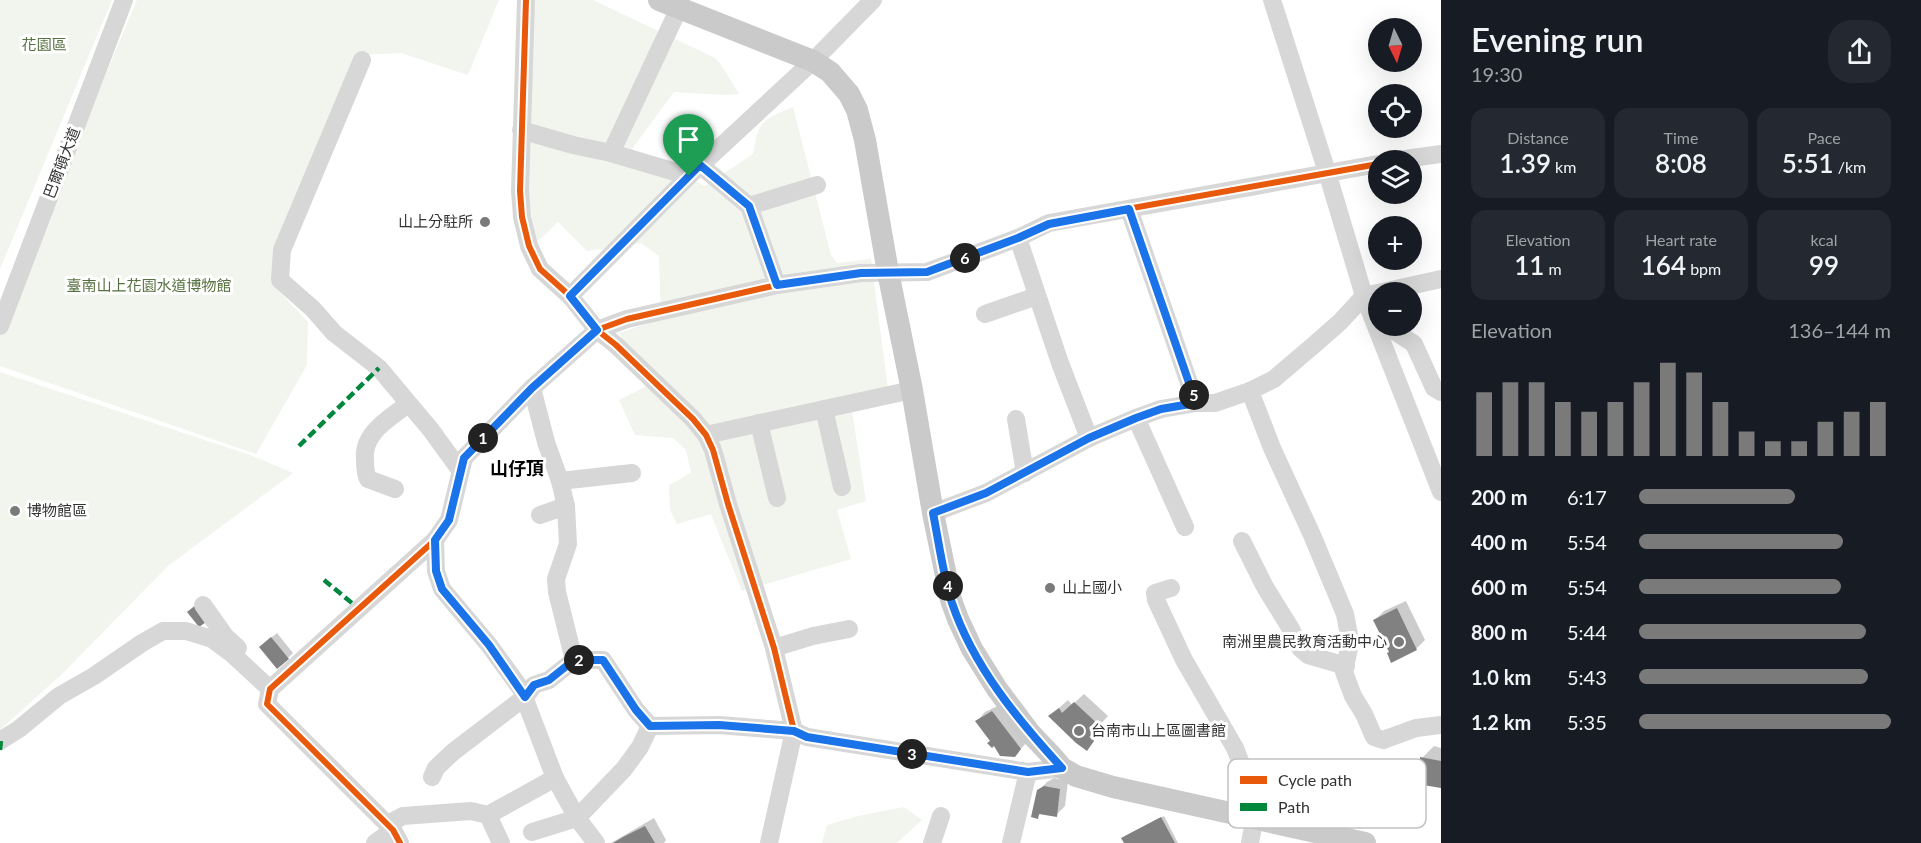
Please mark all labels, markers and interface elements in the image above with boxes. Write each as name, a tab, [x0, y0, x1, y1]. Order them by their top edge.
north arrow	[1368, 18, 1422, 72]
map controls	[1368, 18, 1422, 336]
text: Evening run	[1471, 19, 1644, 59]
button: share	[1828, 20, 1891, 83]
park label: 花園區	[21, 35, 67, 53]
text: 19:30	[1471, 62, 1522, 86]
button: locate	[1368, 84, 1422, 138]
pin	[663, 114, 714, 176]
icon: arrive	[672, 123, 705, 156]
street label: 巴爾頓大道	[39, 124, 83, 201]
text: Distance	[1507, 128, 1569, 147]
text: Time	[1664, 128, 1698, 147]
text: Pace	[1807, 128, 1841, 147]
text: 1.39	[1500, 147, 1551, 179]
text: 8:08	[1655, 147, 1707, 179]
text: 5:51	[1782, 147, 1834, 179]
button: layers	[1368, 150, 1422, 204]
text: km	[1551, 157, 1576, 176]
text: /km	[1834, 157, 1866, 176]
place label: 山上分駐所	[398, 212, 473, 230]
marker: 山上分駐所	[478, 215, 492, 229]
button: +	[1368, 216, 1422, 270]
text: Elevation	[1506, 230, 1571, 249]
text: Heart rate	[1645, 230, 1717, 249]
text: kcal	[1810, 230, 1838, 249]
pin: 6	[950, 243, 980, 273]
text: 6	[960, 248, 970, 267]
text: 11	[1514, 249, 1544, 281]
text: 164	[1641, 249, 1686, 281]
text: 99	[1809, 249, 1839, 281]
text: m	[1544, 259, 1562, 278]
text: bpm	[1686, 259, 1721, 278]
park label: 臺南山上花園水道博物館	[66, 276, 232, 294]
button: −	[1368, 282, 1422, 336]
text: Elevation	[1471, 318, 1552, 342]
text: 136–144 m	[1788, 318, 1891, 342]
pin: 5	[1179, 380, 1209, 410]
text: 5	[1189, 385, 1199, 404]
pin: 1	[468, 423, 498, 453]
text: 1	[478, 428, 488, 447]
district label: 山仔頂	[490, 457, 544, 479]
text: 200 m	[1471, 485, 1527, 509]
text: 6:17	[1567, 485, 1607, 509]
place label: 博物館區	[27, 501, 87, 519]
marker: 博物館區	[8, 504, 22, 518]
text: 400 m	[1471, 530, 1527, 554]
text: 5:54	[1567, 530, 1607, 554]
pin: 4	[933, 571, 963, 601]
text: 600 m	[1471, 575, 1527, 599]
text: 5:54	[1567, 575, 1607, 599]
text: 4	[943, 576, 953, 595]
place label: 山上國小	[1062, 578, 1122, 596]
marker: 山上國小	[1043, 581, 1057, 595]
text: 800 m	[1471, 620, 1527, 644]
text: 5:44	[1567, 620, 1607, 644]
place label: 南洲里農民教育活動中心	[1222, 632, 1387, 650]
marker: 南洲里農民教育活動中心	[1392, 635, 1406, 649]
pin: 2	[564, 645, 594, 675]
text: 2	[574, 650, 584, 669]
text: 1.0 km	[1471, 665, 1531, 689]
text: 5:43	[1567, 665, 1607, 689]
text: 1.2 km	[1471, 710, 1531, 734]
text: 5:35	[1567, 710, 1607, 734]
place label: 台南市山上區圖書館	[1091, 721, 1226, 739]
marker: 台南市山上區圖書館	[1072, 724, 1086, 738]
pin: 3	[897, 739, 927, 769]
text: 3	[907, 744, 917, 763]
legend	[1228, 759, 1426, 828]
text: Cycle path	[1278, 770, 1352, 789]
text: Path	[1278, 797, 1310, 816]

